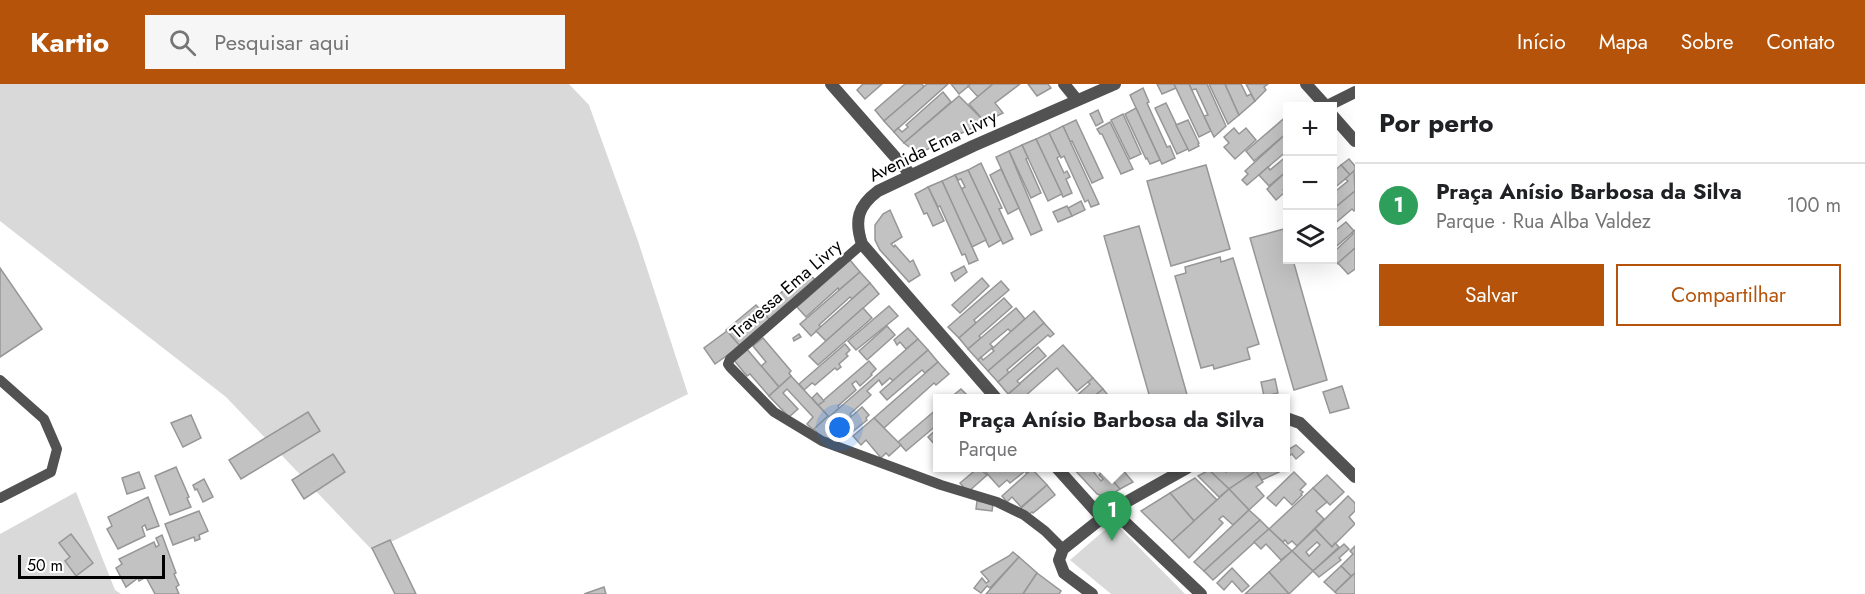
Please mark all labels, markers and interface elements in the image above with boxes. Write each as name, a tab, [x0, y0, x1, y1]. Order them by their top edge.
search box	[145, 15, 565, 69]
text: Kartio	[30, 22, 109, 63]
icon: search	[166, 26, 199, 59]
text: Pesquisar aqui	[214, 26, 350, 58]
text: Início	[1517, 27, 1566, 57]
text: Mapa	[1599, 27, 1648, 57]
text: Sobre	[1681, 27, 1733, 57]
text: Contato	[1766, 27, 1835, 57]
map controls	[1283, 102, 1337, 264]
button: +	[1283, 102, 1337, 156]
street label: Avenida Ema Livry	[865, 104, 1002, 188]
text: Por perto	[1379, 104, 1493, 142]
button: −	[1283, 156, 1337, 210]
text: Praça Anísio Barbosa da Silva	[1436, 175, 1742, 207]
text: 1	[1393, 191, 1404, 220]
text: 100 m	[1786, 191, 1841, 220]
text: Parque · Rua Alba Valdez	[1436, 207, 1651, 236]
button: layers	[1283, 210, 1337, 264]
street label: Travessa Ema Livry	[724, 233, 848, 345]
button: Salvar	[1379, 264, 1604, 326]
button: Compartilhar	[1616, 264, 1841, 326]
popup	[933, 394, 1290, 472]
text: Praça Anísio Barbosa da Silva	[959, 403, 1264, 435]
your location	[825, 413, 854, 442]
text: Parque	[959, 435, 1017, 464]
pin: 1	[1092, 492, 1132, 541]
scale bar	[18, 552, 165, 580]
text: 50 m	[27, 554, 63, 577]

